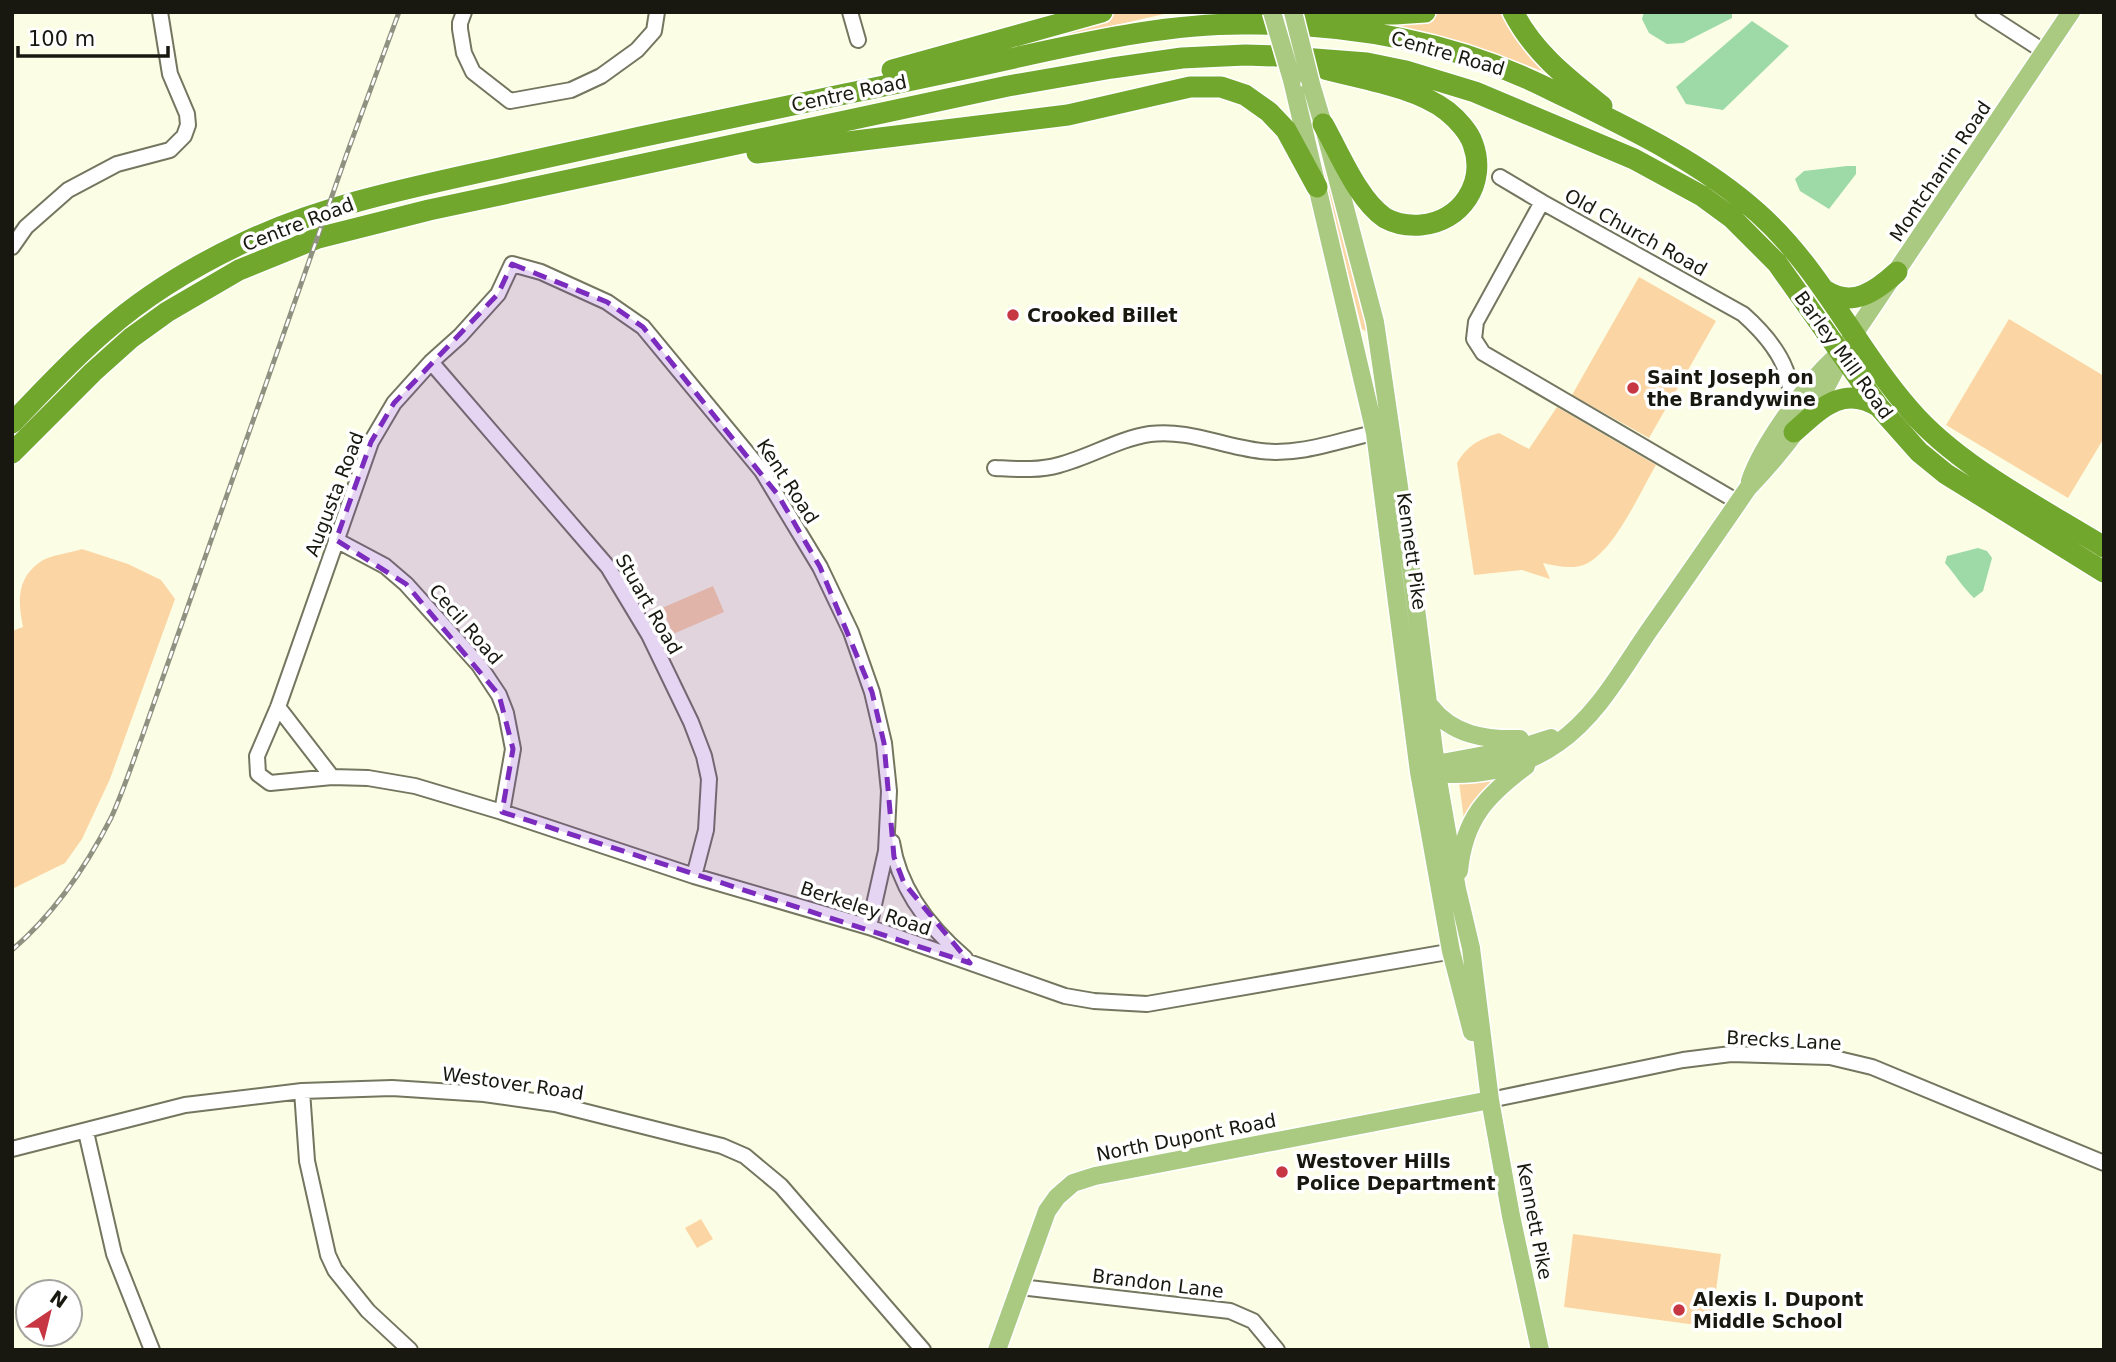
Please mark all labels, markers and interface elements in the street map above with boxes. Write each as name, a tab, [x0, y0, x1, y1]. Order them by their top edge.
scale bar	[18, 14, 168, 58]
street label: Centre Road	[1389, 26, 1507, 80]
text: 100 m	[28, 27, 95, 51]
street label: Centre Road	[789, 70, 909, 116]
street label: Montchanin Road	[1885, 97, 1995, 245]
street label: Old Church Road	[1561, 184, 1711, 280]
street label: Centre Road	[239, 193, 357, 255]
street label: Barley Mill Road	[1790, 287, 1898, 423]
place label: Crooked Billet	[1027, 304, 1178, 326]
marker: Crooked Billet	[1005, 307, 1021, 323]
place label: Saint Joseph on the Brandywine	[1647, 366, 1816, 410]
marker: Saint Joseph on the Brandywine	[1625, 380, 1641, 396]
street label: Augusta Road	[300, 429, 368, 559]
street label: Kent Road	[753, 435, 823, 527]
street label: Kennett Pike	[1393, 491, 1431, 611]
street label: Stuart Road	[611, 550, 687, 658]
street label: Cecil Road	[425, 579, 507, 669]
street label: Berkeley Road	[798, 876, 934, 940]
street label: Brecks Lane	[1726, 1026, 1842, 1054]
street label: Westover Road	[441, 1062, 585, 1104]
street label: North Dupont Road	[1094, 1109, 1278, 1165]
place label: Westover Hills Police Department	[1296, 1150, 1496, 1194]
street label: Kennett Pike	[1513, 1161, 1557, 1281]
marker: Westover Hills Police Department	[1274, 1164, 1290, 1180]
street label: Brandon Lane	[1091, 1264, 1225, 1302]
north arrow	[14, 1278, 84, 1348]
text: N	[46, 1286, 72, 1313]
place label: Alexis I. Dupont Middle School	[1693, 1288, 1863, 1332]
marker: Alexis I. Dupont Middle School	[1671, 1302, 1687, 1318]

